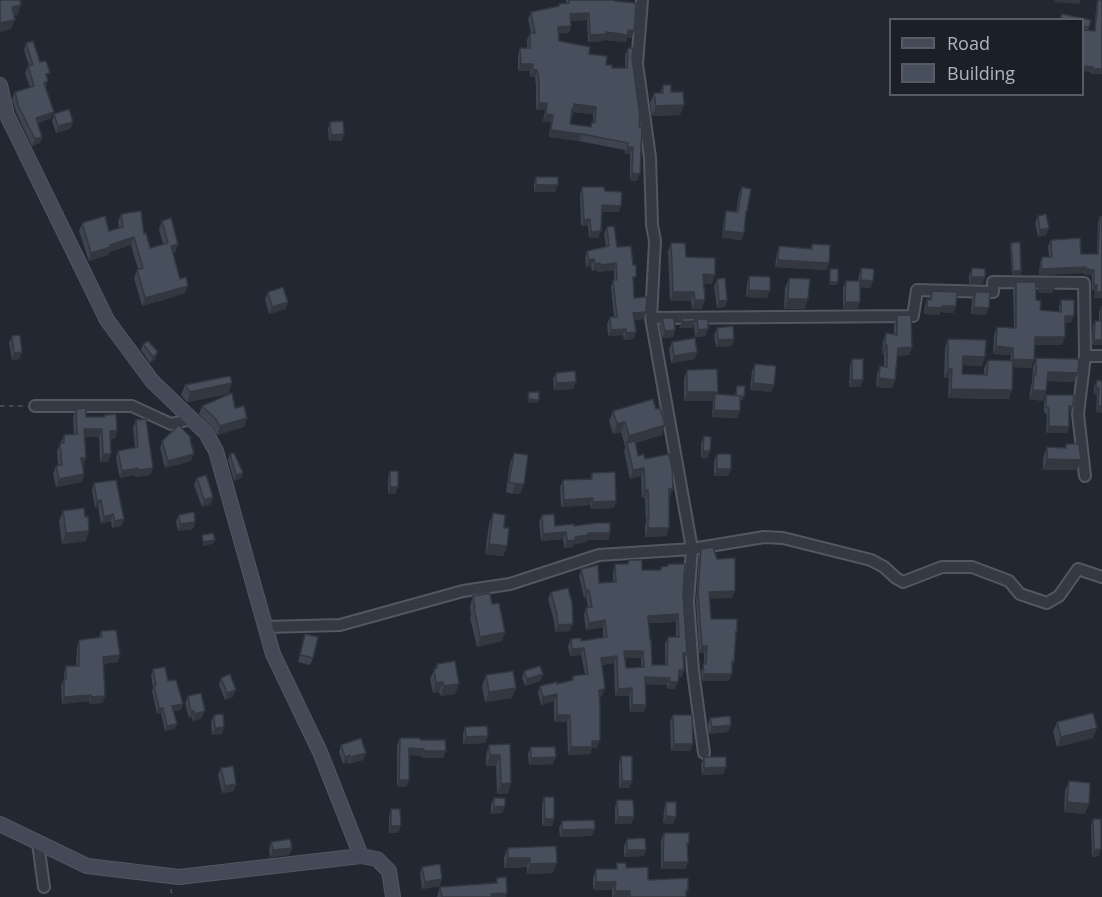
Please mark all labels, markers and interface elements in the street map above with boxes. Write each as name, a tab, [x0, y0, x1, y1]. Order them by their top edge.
legend	[889, 18, 1084, 96]
text: Road	[947, 31, 990, 55]
text: Building	[947, 61, 1015, 85]

